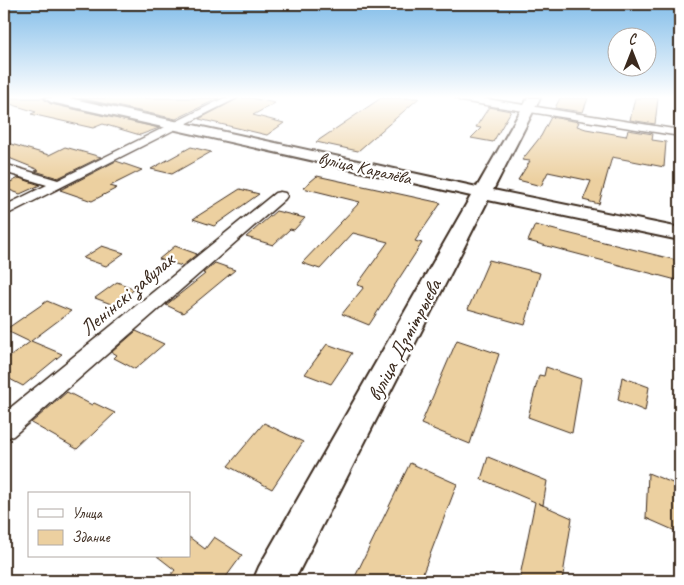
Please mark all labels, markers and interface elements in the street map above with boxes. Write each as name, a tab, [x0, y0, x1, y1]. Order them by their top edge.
north arrow	[606, 28, 656, 78]
text: С	[629, 31, 638, 48]
street label: вуліца Каралёва	[316, 147, 415, 190]
street label: Ленінскі завулак	[74, 245, 182, 342]
street label: вуліца Дзмітрыева	[361, 273, 448, 405]
legend	[28, 492, 190, 558]
text: Улица	[72, 504, 103, 523]
text: Здание	[72, 528, 111, 547]

